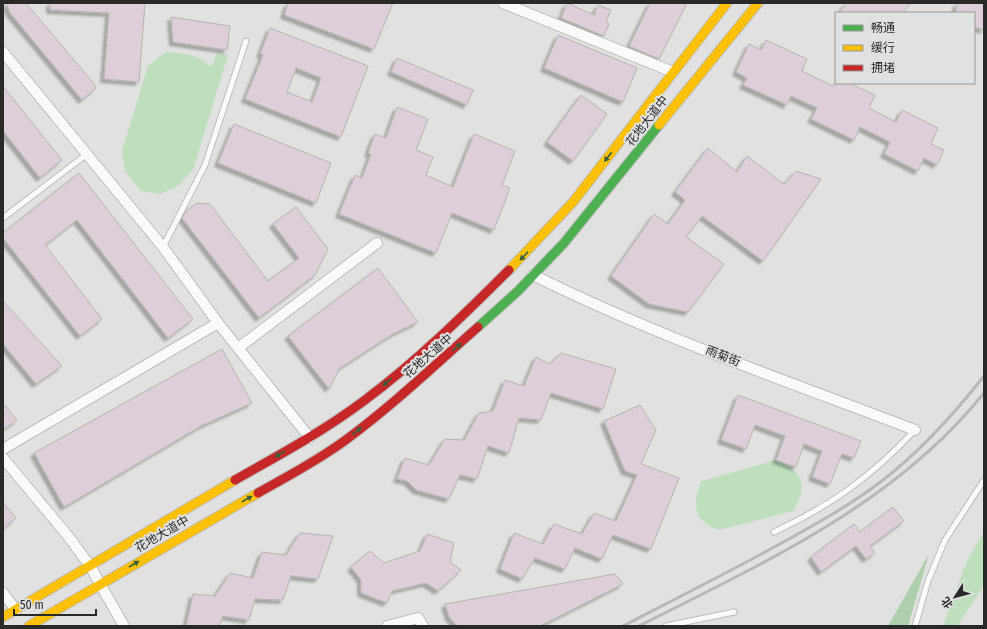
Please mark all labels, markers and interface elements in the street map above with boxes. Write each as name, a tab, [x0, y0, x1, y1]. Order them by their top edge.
legend	[835, 12, 975, 84]
text: 畅通	[871, 21, 895, 35]
text: 缓行	[871, 41, 895, 55]
text: 拥堵	[871, 61, 895, 75]
street label: 花地大道中	[623, 93, 671, 149]
one-way arrow	[604, 151, 613, 162]
one-way arrow	[519, 251, 529, 261]
street label: 花地大道中	[401, 331, 455, 381]
one-way arrow	[451, 343, 462, 352]
street label: 雨菊街	[704, 343, 742, 369]
one-way arrow	[382, 377, 393, 386]
one-way arrow	[352, 427, 363, 435]
one-way arrow	[274, 451, 286, 458]
one-way arrow	[241, 496, 253, 502]
street label: 花地大道中	[133, 513, 191, 555]
one-way arrow	[129, 560, 139, 568]
north arrow	[935, 577, 975, 617]
scale bar	[14, 591, 96, 617]
text: 北	[939, 594, 956, 611]
text: 50 m	[20, 598, 44, 612]

